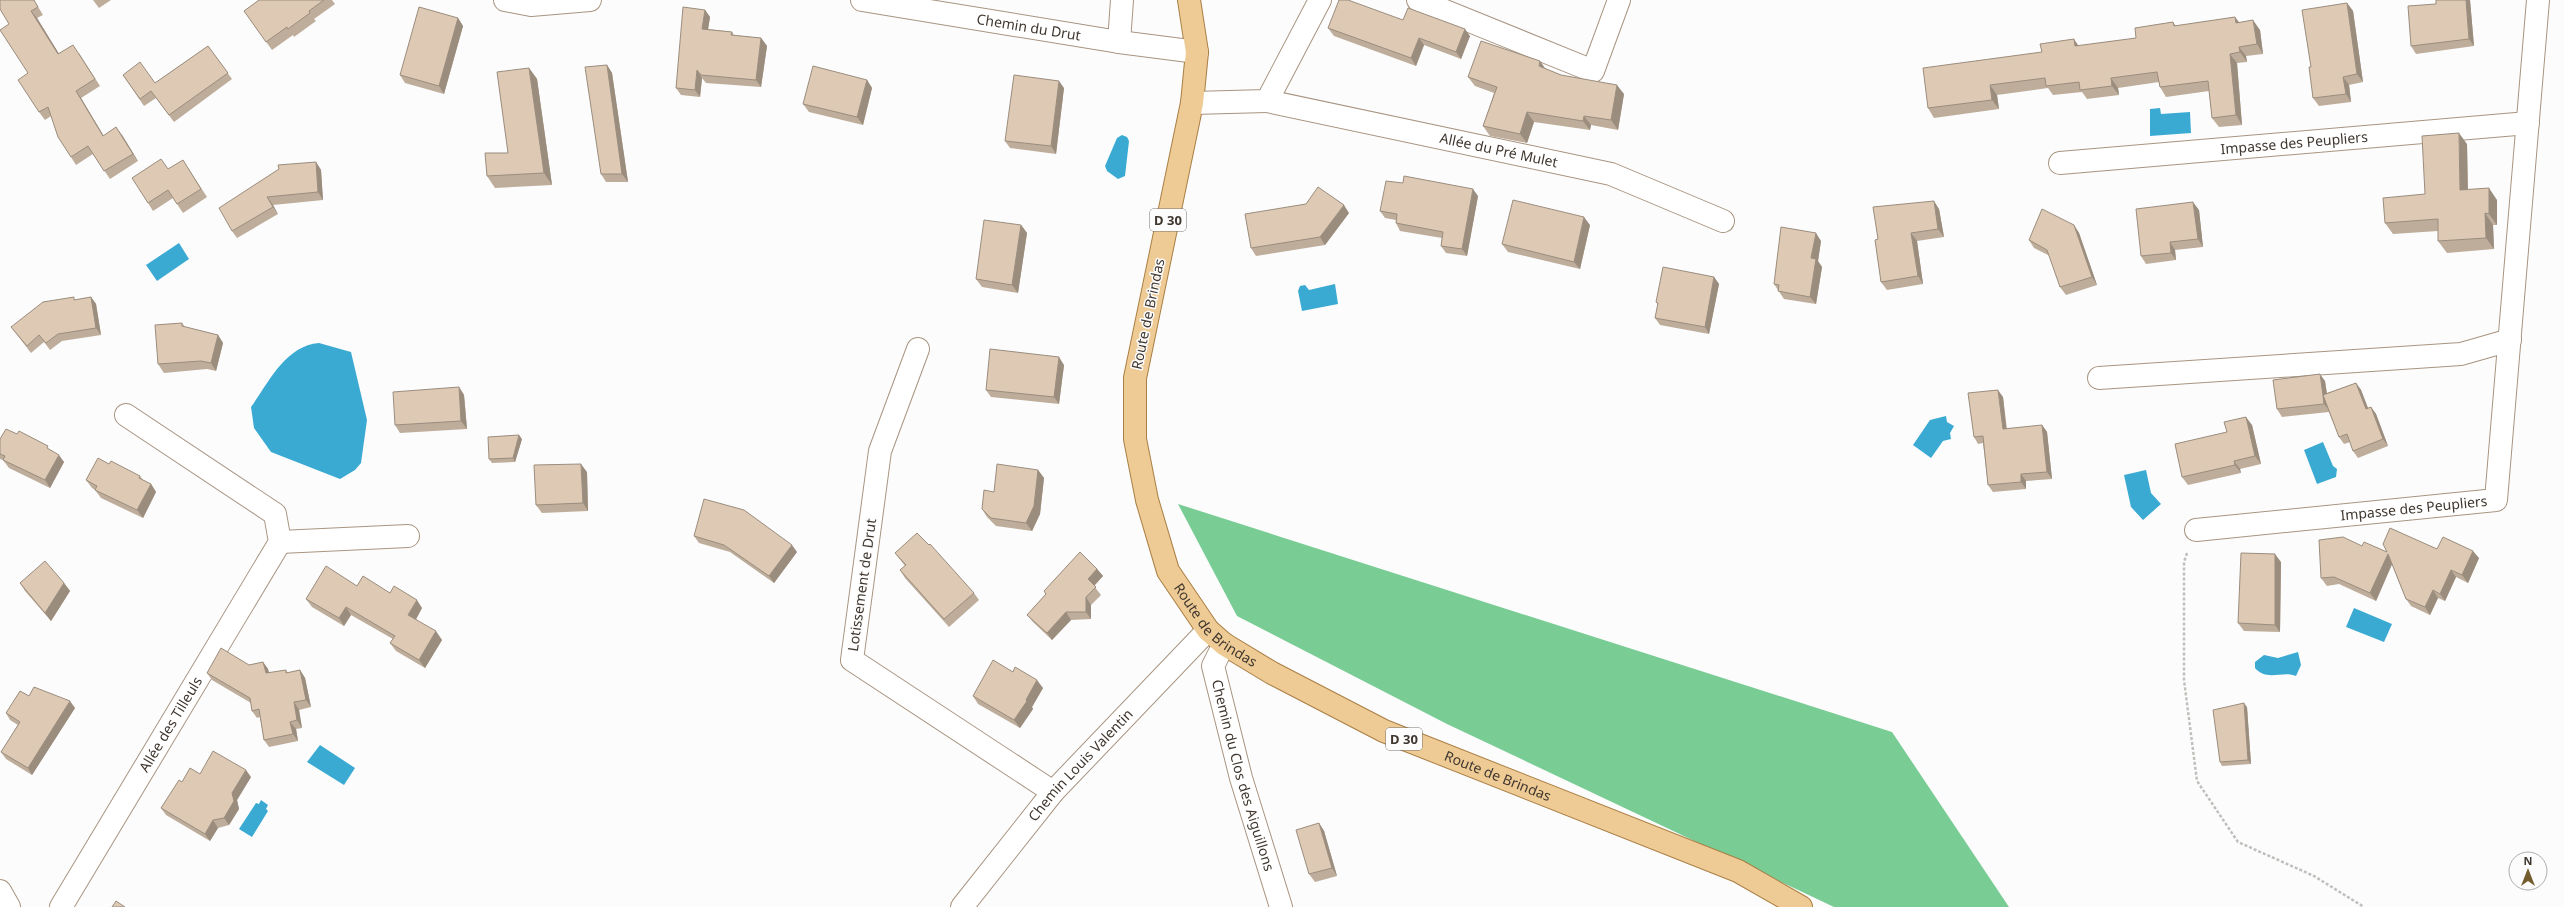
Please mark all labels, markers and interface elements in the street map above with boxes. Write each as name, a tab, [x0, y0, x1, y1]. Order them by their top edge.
street label: Chemin du Drut	[975, 9, 1082, 45]
street label: Impasse des Peupliers	[2220, 127, 2369, 158]
street label: Allée du Pré Mulet	[1438, 128, 1560, 171]
road number: D 30	[1150, 209, 1186, 231]
street label: Route de Brindas	[1126, 256, 1169, 371]
street label: Impasse des Peupliers	[2340, 491, 2488, 525]
street label: Lotissement de Drut	[843, 517, 880, 653]
street label: Route de Brindas	[1170, 579, 1261, 671]
street label: Allée des Tilleuls	[134, 673, 206, 775]
street label: Chemin du Clos des Aiguillons	[1208, 677, 1279, 874]
street label: Chemin Louis Valentin	[1024, 704, 1137, 825]
road number: D 30	[1386, 728, 1422, 750]
street label: Route de Brindas	[1442, 746, 1554, 805]
north arrow	[2508, 851, 2548, 891]
text: N	[2524, 853, 2532, 868]

